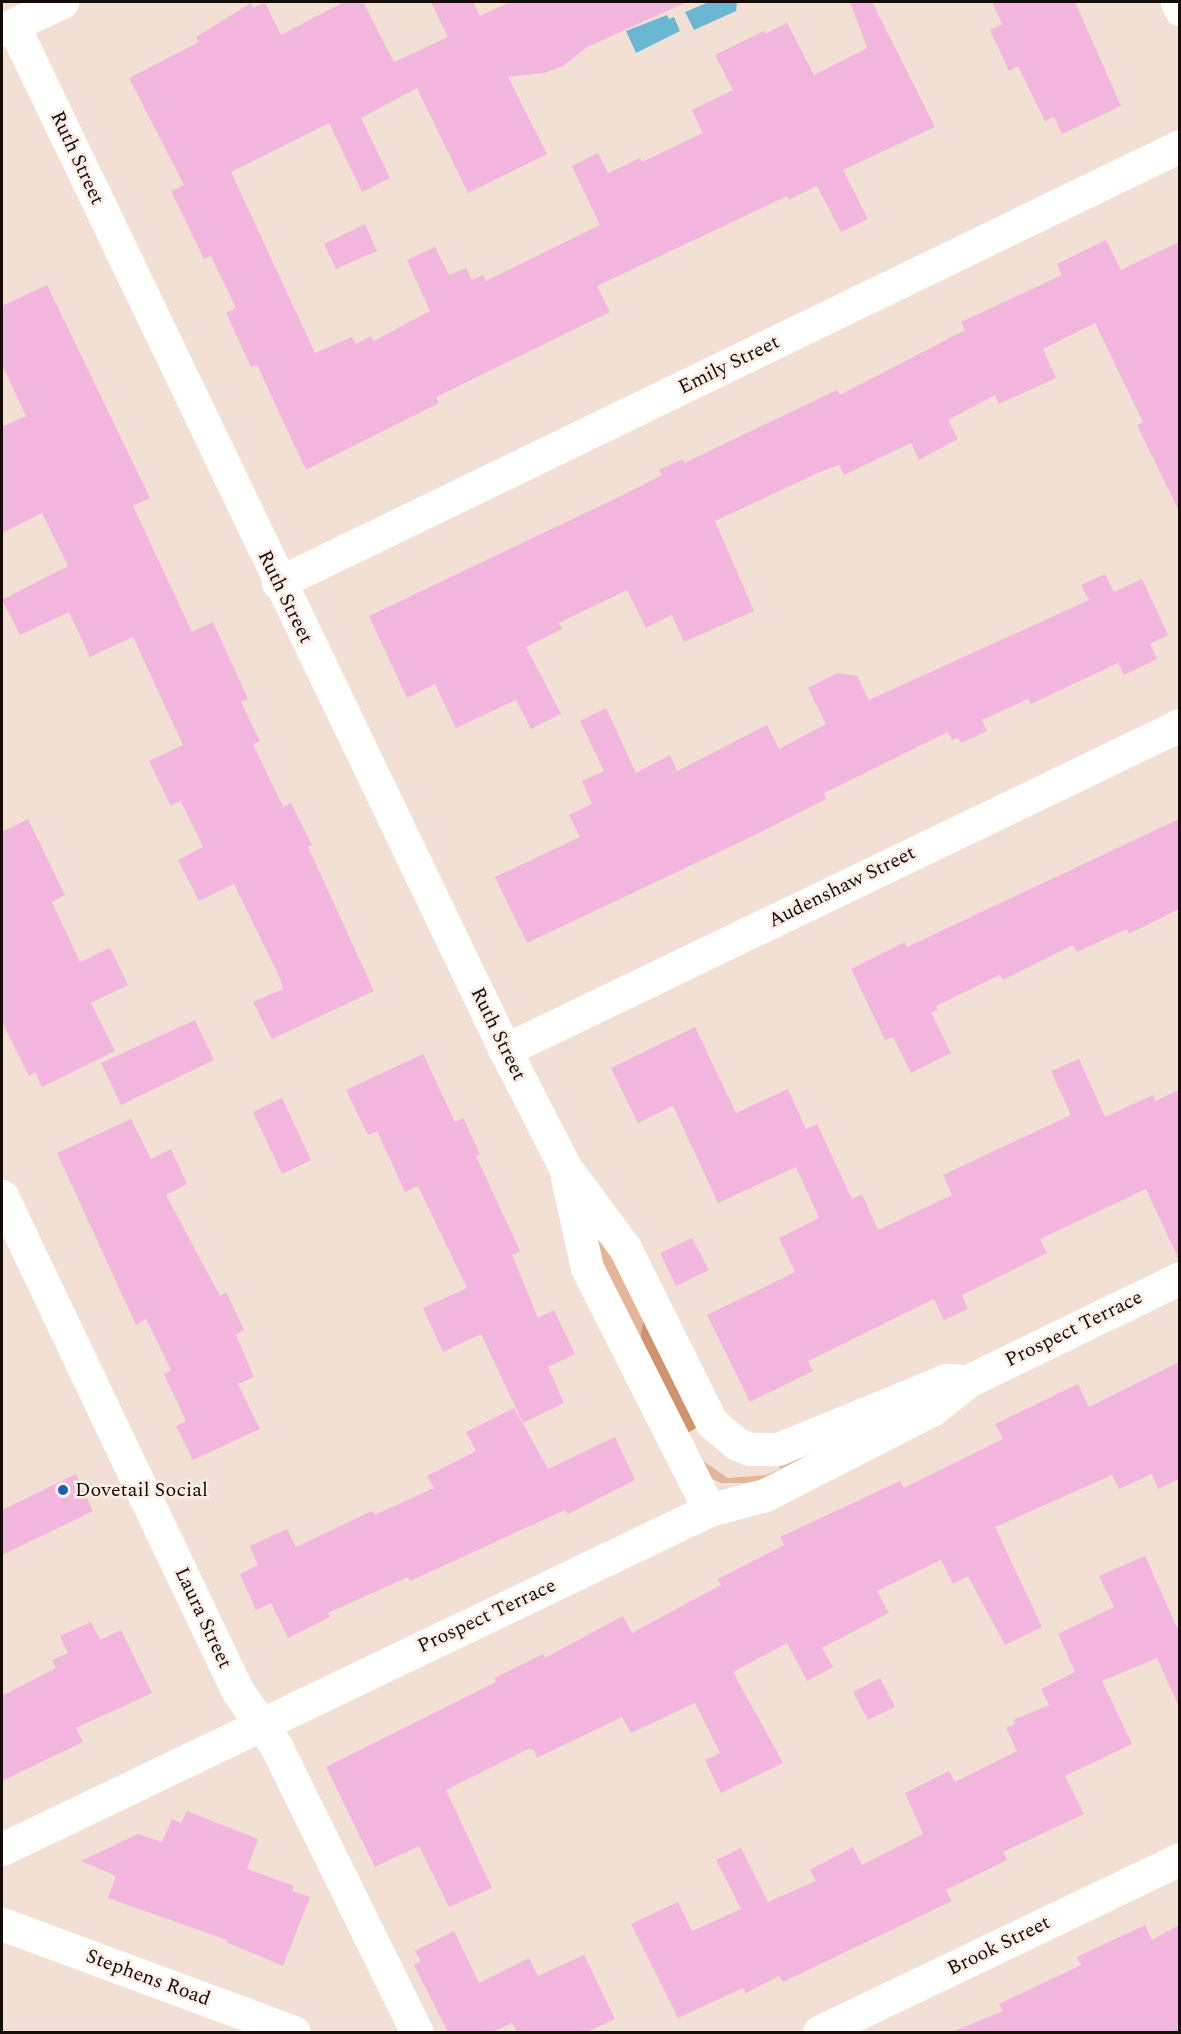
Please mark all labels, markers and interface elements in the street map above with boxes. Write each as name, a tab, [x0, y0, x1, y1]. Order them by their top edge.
street label: Ruth Street	[45, 107, 109, 209]
street label: Emily Street	[675, 330, 783, 400]
street label: Ruth Street	[252, 547, 318, 647]
street label: Audenshaw Street	[764, 841, 920, 933]
street label: Ruth Street	[465, 984, 531, 1084]
street label: Prospect Terrace	[1001, 1285, 1147, 1373]
place label: Dovetail Social	[75, 1478, 208, 1502]
marker: Dovetail Social	[56, 1483, 70, 1497]
street label: Laura Street	[169, 1564, 237, 1672]
street label: Prospect Terrace	[414, 1573, 560, 1659]
street label: Brook Street	[944, 1911, 1054, 1981]
street label: Stephens Road	[83, 1944, 213, 2012]

